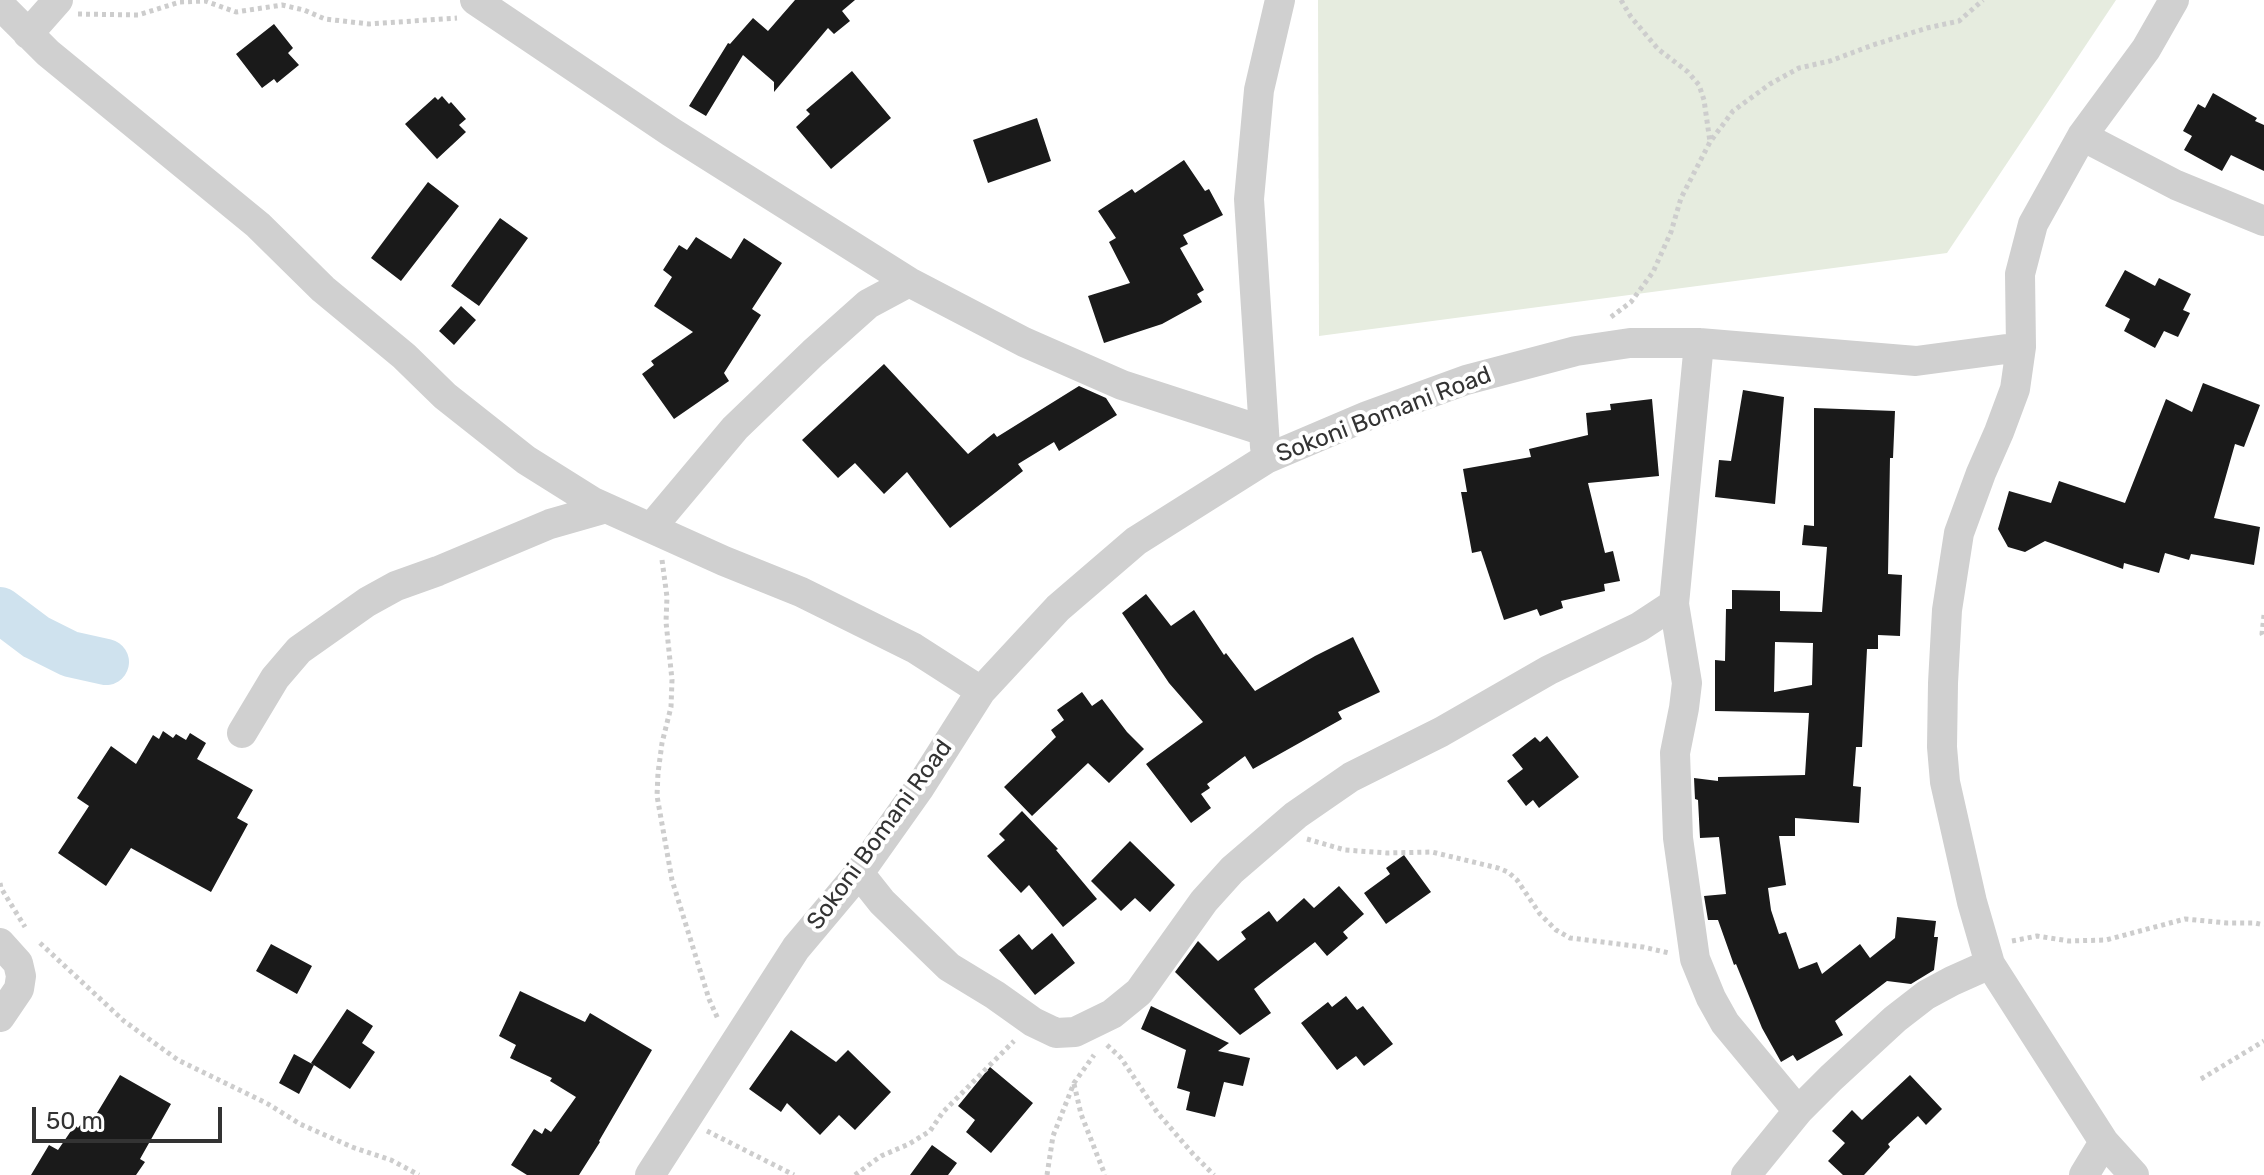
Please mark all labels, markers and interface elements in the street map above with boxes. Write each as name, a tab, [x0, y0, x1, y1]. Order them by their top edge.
street label: Sokoni Bomani Road	[1272, 361, 1496, 469]
street label: Sokoni Bomani Road	[801, 734, 959, 936]
scale bar	[36, 1091, 226, 1141]
text: 50 m	[46, 1107, 103, 1135]

